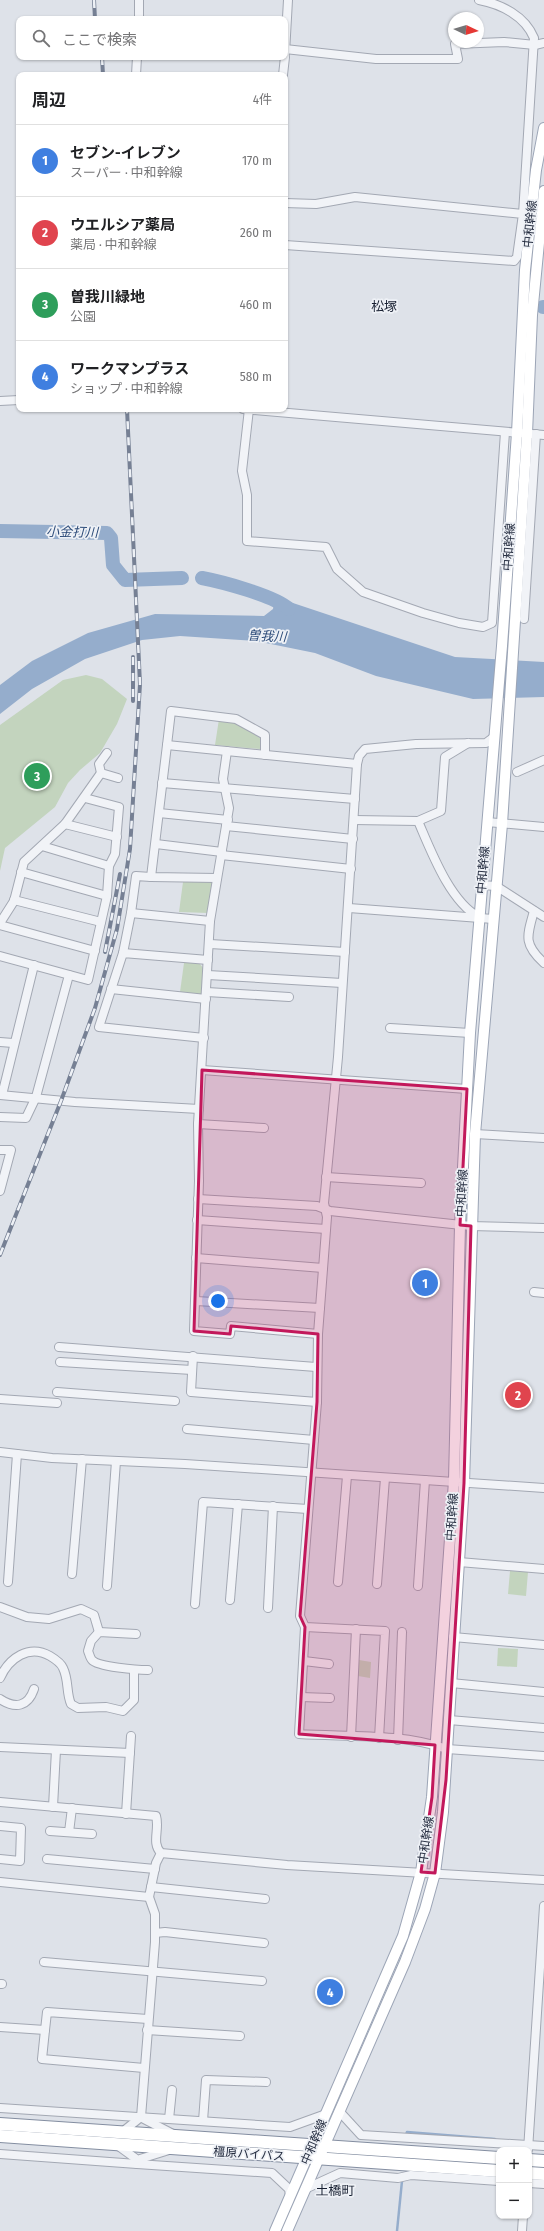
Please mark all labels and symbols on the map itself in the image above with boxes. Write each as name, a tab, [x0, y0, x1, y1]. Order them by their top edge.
north arrow	[448, 12, 484, 48]
street label: 中和幹線	[521, 199, 539, 249]
district label: 松塚	[371, 299, 397, 314]
street label: 中和幹線	[500, 523, 518, 571]
water label: 小金打川	[46, 524, 100, 540]
water label: 曽我川	[247, 627, 289, 645]
pin: 3	[24, 761, 50, 791]
street label: 中和幹線	[474, 845, 492, 895]
street label: 中和幹線	[454, 1169, 470, 1217]
pin: 1	[412, 1268, 438, 1298]
your location	[208, 1291, 228, 1311]
pin: 2	[505, 1380, 531, 1410]
street label: 中和幹線	[443, 1493, 461, 1541]
street label: 中和幹線	[416, 1815, 436, 1865]
pin: 4	[317, 1977, 343, 2007]
street label: 中和幹線	[298, 2117, 330, 2167]
street label: 橿原バイパス	[213, 2145, 285, 2163]
district label: 土橋町	[315, 2183, 355, 2198]

